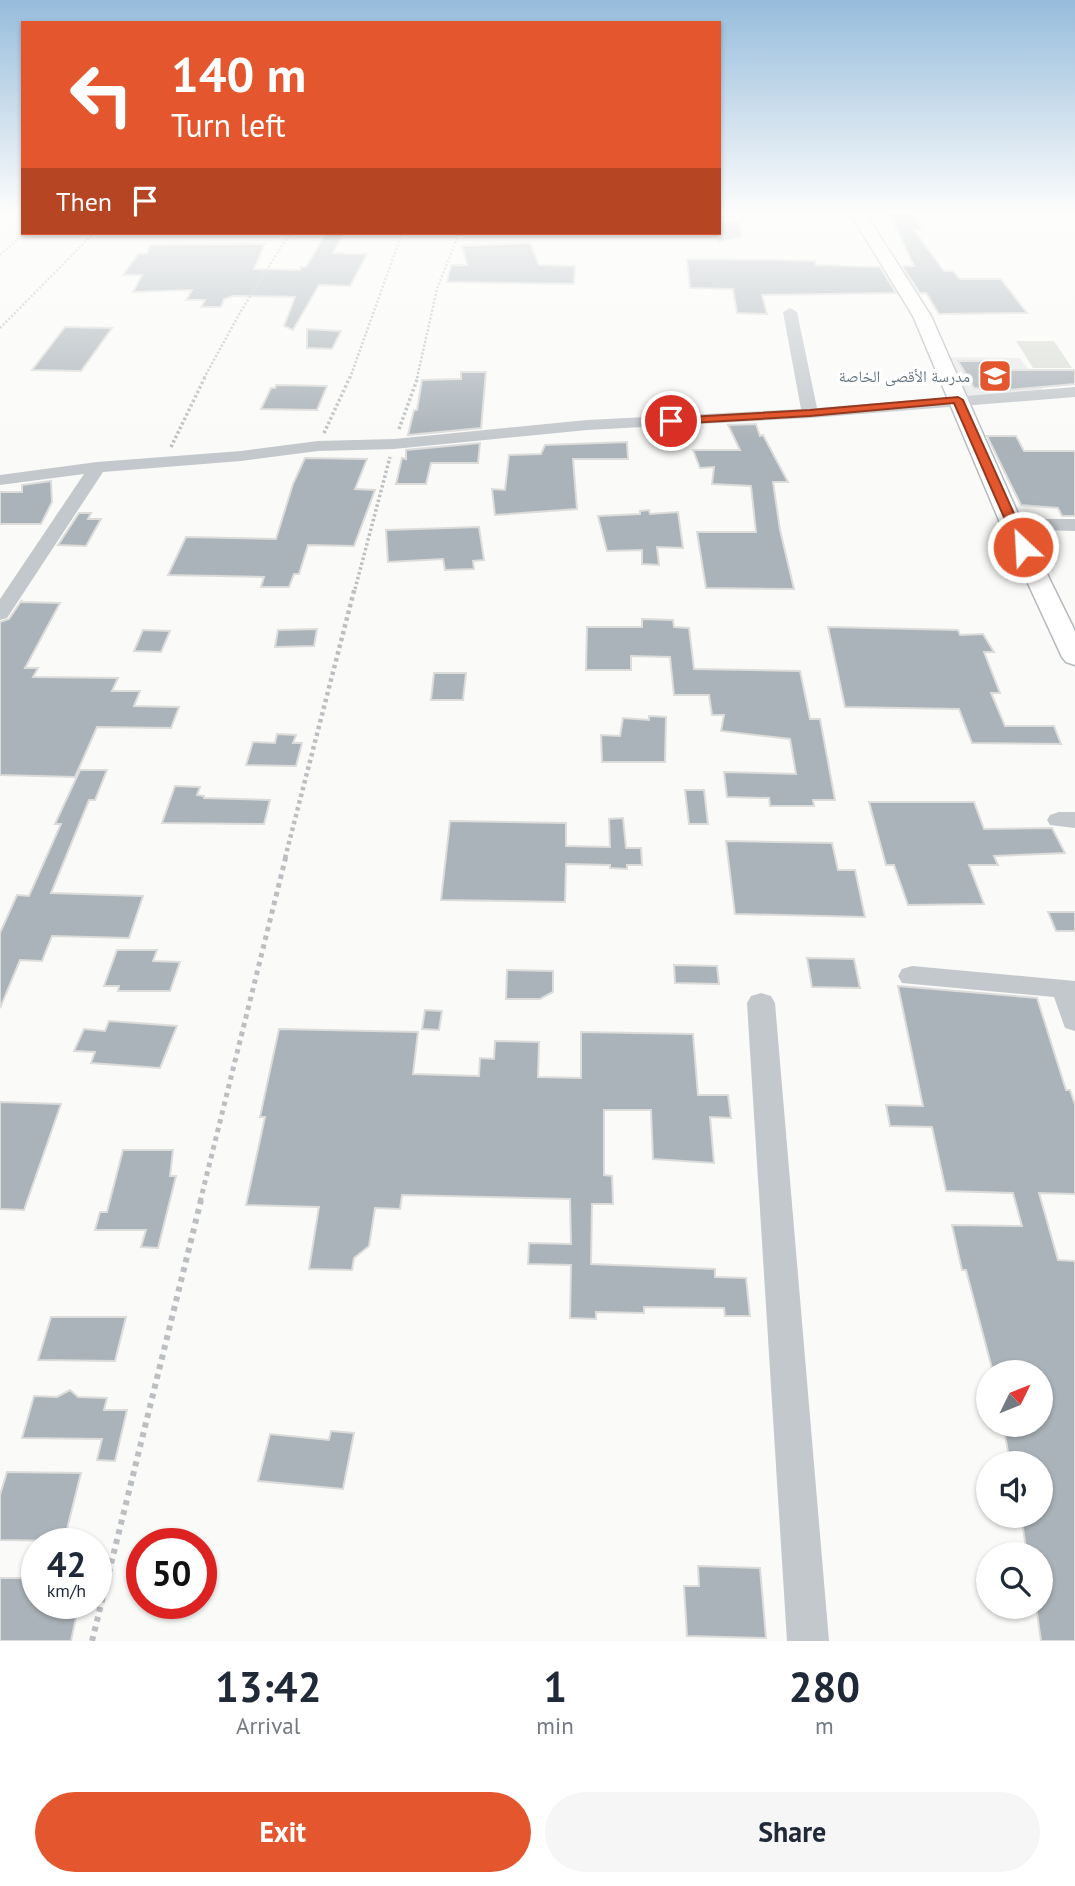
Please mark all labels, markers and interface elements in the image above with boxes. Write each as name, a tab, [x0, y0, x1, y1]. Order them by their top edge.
text: 140 m	[171, 42, 306, 106]
icon: left	[56, 49, 147, 140]
text: Turn left	[171, 104, 286, 146]
icon: arrive	[126, 182, 164, 220]
text: Then	[56, 185, 112, 218]
school or university icon: مدرسة الأقصى الخاصة	[976, 357, 1014, 395]
place label: مدرسة الأقصى الخاصة	[839, 366, 970, 387]
pin	[641, 391, 701, 451]
icon: arrive	[652, 402, 690, 440]
position arrow	[986, 510, 1060, 584]
north arrow	[976, 1360, 1054, 1437]
map controls	[976, 1360, 1053, 1619]
button: sound	[976, 1451, 1053, 1528]
speed limit sign: 50	[126, 1528, 217, 1619]
text: 42	[47, 1541, 86, 1587]
button: search	[976, 1542, 1053, 1619]
text: km/h	[47, 1579, 86, 1602]
text: 13:42	[215, 1659, 321, 1714]
text: 1	[543, 1659, 567, 1714]
text: 280	[789, 1659, 860, 1714]
text: Arrival	[236, 1711, 300, 1740]
text: min	[536, 1711, 574, 1740]
text: m	[815, 1711, 834, 1740]
button: Exit	[35, 1792, 531, 1872]
button: Share	[545, 1792, 1040, 1872]

